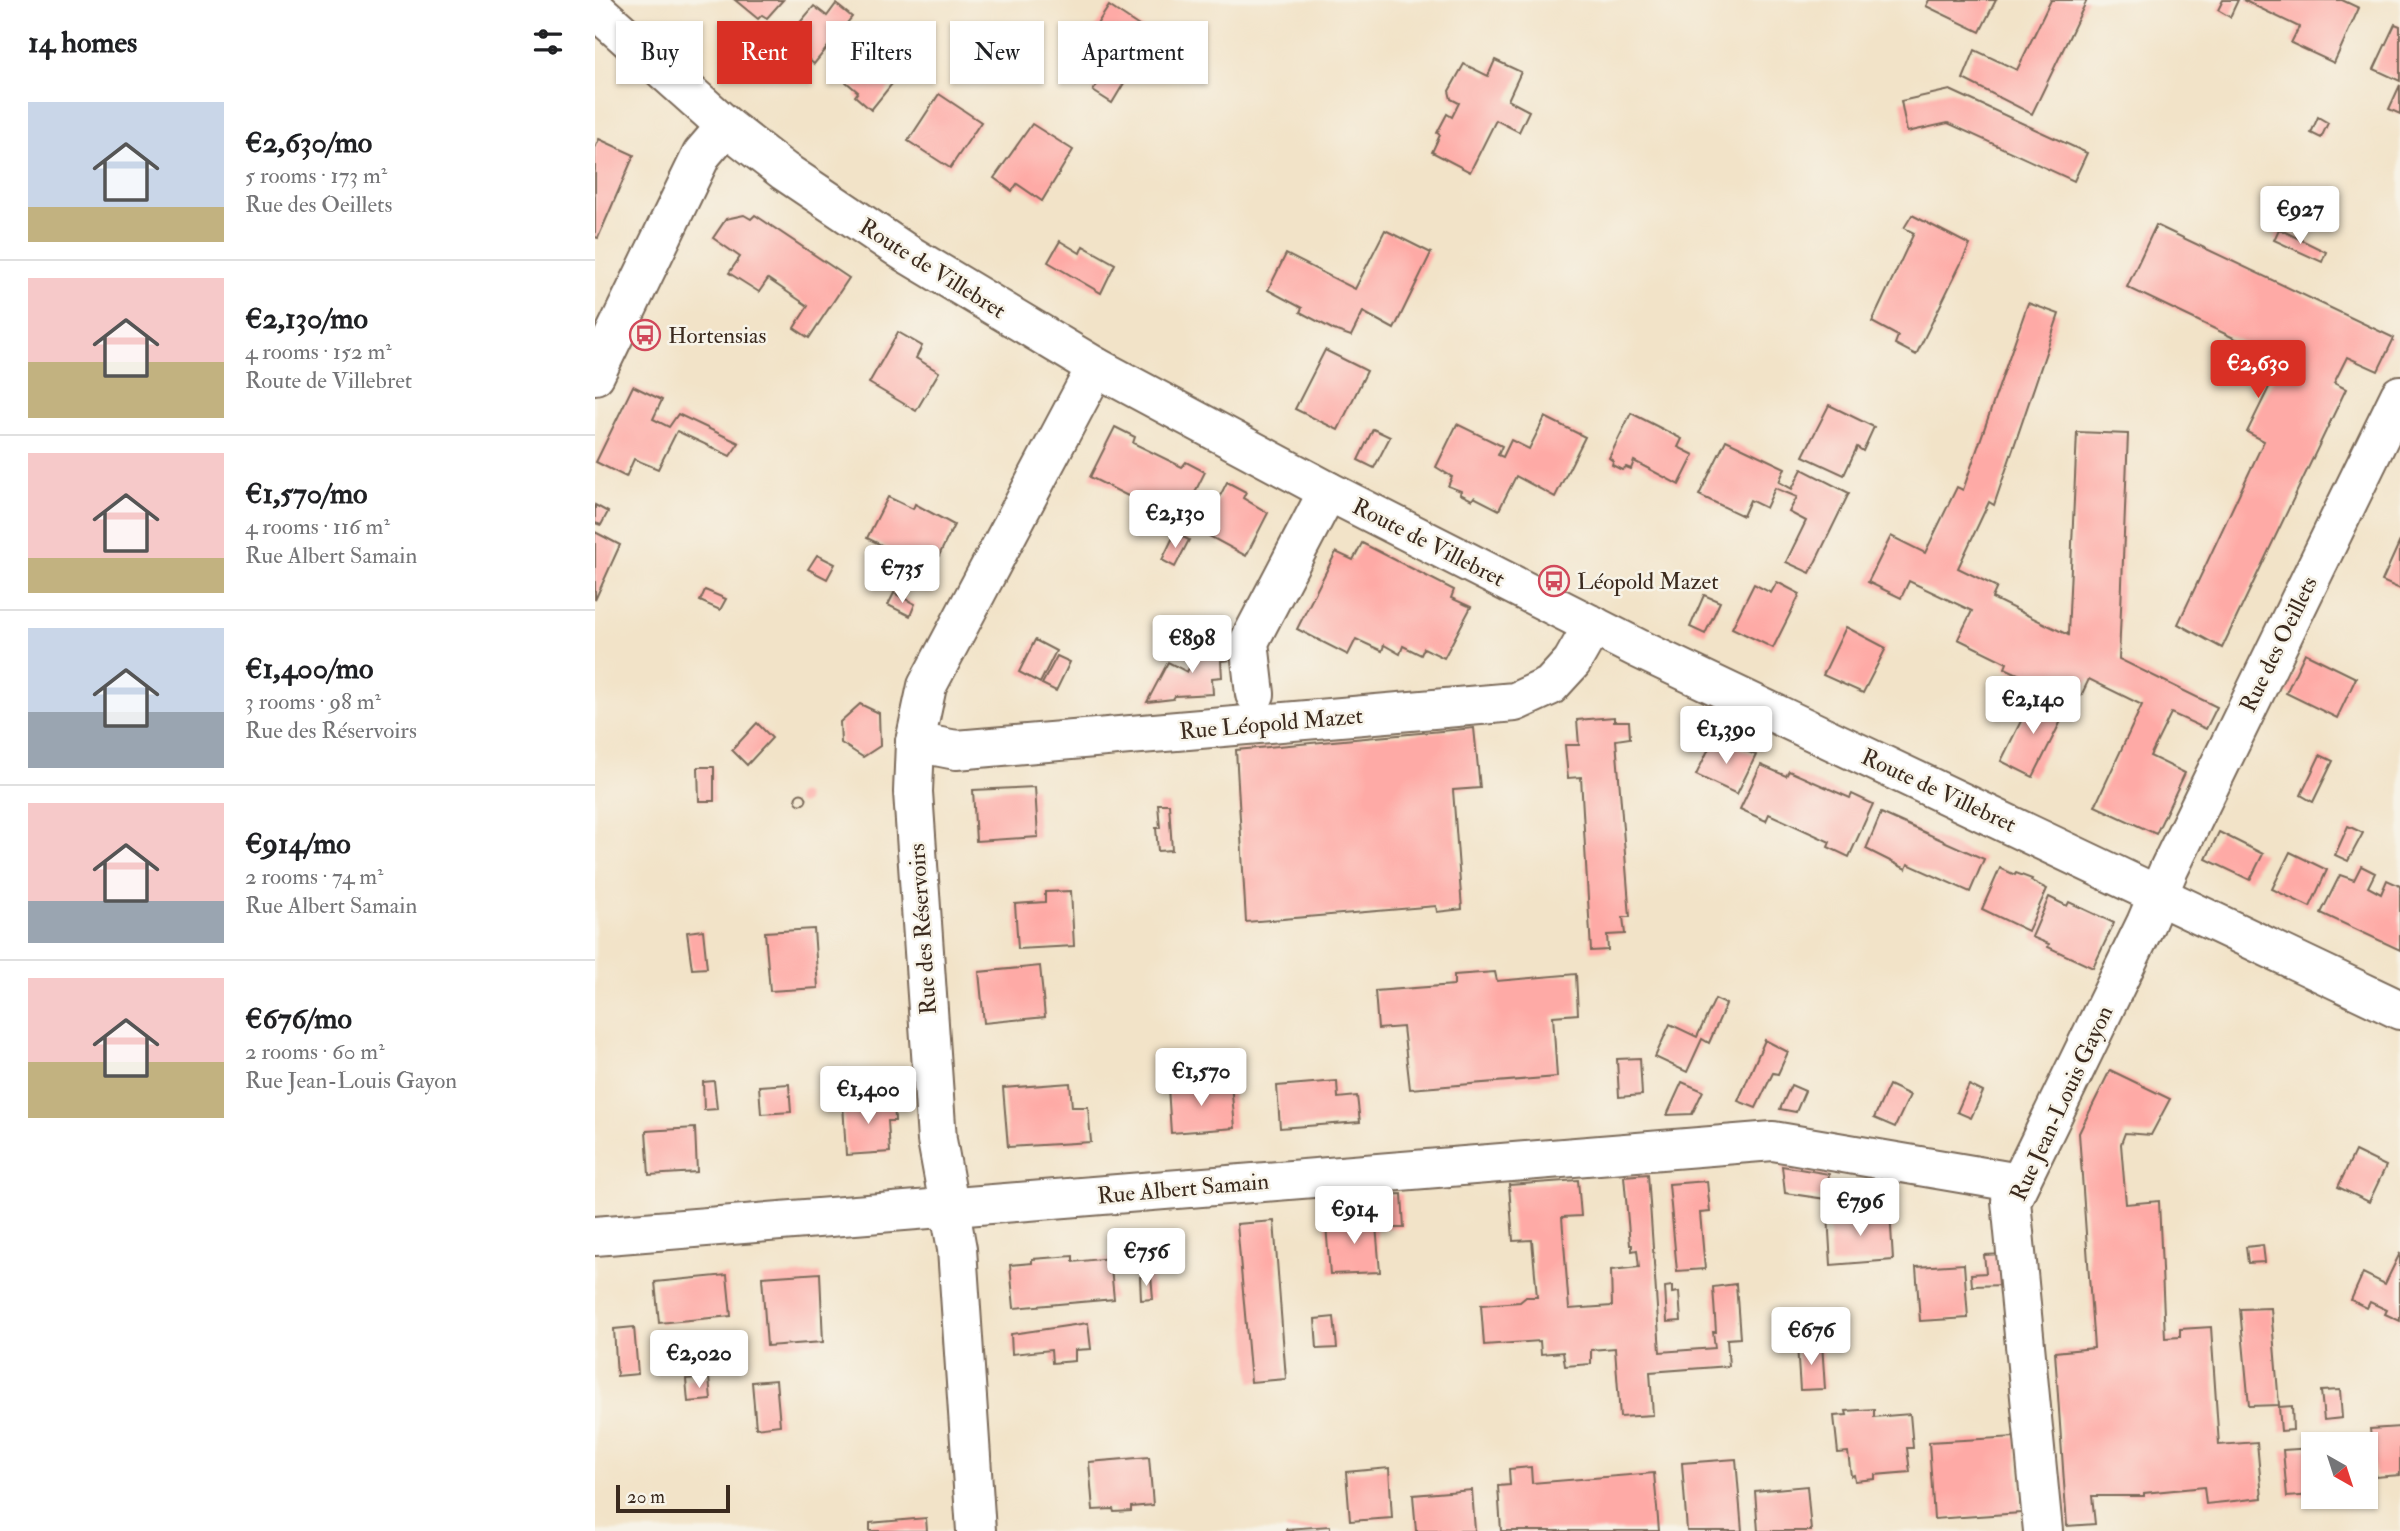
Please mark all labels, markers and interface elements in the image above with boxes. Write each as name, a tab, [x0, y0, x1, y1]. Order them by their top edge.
chip: Buy	[616, 21, 703, 84]
chip: Rent	[717, 21, 812, 84]
chip: Filters	[826, 21, 936, 84]
chip: New	[950, 21, 1044, 84]
chip: Apartment	[1058, 21, 1208, 84]
icon: filters	[529, 23, 567, 61]
text: 14 homes	[28, 24, 137, 61]
text: €2,630/mo	[245, 124, 372, 161]
icon: home	[84, 130, 168, 214]
text: 5 rooms · 173 m²	[245, 161, 387, 190]
pin: €927	[2259, 187, 2341, 246]
text: Rue des Oeillets	[245, 190, 392, 219]
text: €927	[2276, 194, 2324, 223]
street label: Route de Villebret	[854, 212, 1011, 325]
text: €2,130/mo	[245, 300, 368, 337]
icon: home	[84, 306, 168, 390]
bus stop icon: Hortensias	[628, 318, 662, 352]
place label: Hortensias	[668, 321, 767, 350]
text: 4 rooms · 152 m²	[245, 337, 392, 366]
pin: €2,630	[2201, 340, 2315, 400]
text: €2,630	[2227, 348, 2289, 377]
text: Route de Villebret	[245, 366, 412, 395]
text: €1,570/mo	[245, 475, 368, 512]
icon: home	[84, 481, 168, 565]
pin: €2,130	[1118, 490, 1232, 550]
street label: Route de Villebret	[1348, 492, 1510, 593]
text: €2,130	[1145, 498, 1205, 527]
text: 4 rooms · 116 m²	[245, 512, 390, 541]
text: Rue Albert Samain	[245, 541, 417, 570]
pin: €735	[861, 546, 943, 605]
text: €735	[881, 553, 923, 582]
bus stop icon: Léopold Mazet	[1537, 564, 1571, 598]
place label: Léopold Mazet	[1577, 567, 1719, 597]
street label: Rue des Oeillets	[2233, 572, 2324, 717]
pin: €898	[1151, 616, 1233, 675]
text: €898	[1169, 623, 1215, 652]
text: €1,400/mo	[245, 650, 373, 687]
icon: home	[84, 656, 168, 740]
pin: €2,140	[1976, 676, 2090, 736]
text: €2,140	[2002, 684, 2064, 713]
text: 3 rooms · 98 m²	[245, 687, 381, 716]
street label: Rue Léopold Mazet	[1178, 701, 1364, 747]
pin: €1,390	[1669, 706, 1783, 766]
text: €1,390	[1696, 714, 1756, 743]
text: Rue des Réservoirs	[245, 716, 417, 745]
street label: Route de Villebret	[1857, 742, 2021, 839]
text: €914/mo	[245, 825, 351, 862]
icon: home	[84, 831, 168, 915]
street label: Rue des Réservoirs	[902, 842, 943, 1016]
text: 2 rooms · 74 m²	[245, 862, 384, 891]
text: Rue Albert Samain	[245, 891, 417, 920]
text: €676/mo	[245, 1000, 352, 1037]
street label: Rue Jean-Louis Gayon	[2003, 1001, 2119, 1205]
icon: home	[84, 1006, 168, 1090]
text: 2 rooms · 60 m²	[245, 1037, 385, 1066]
pin: €1,570	[1144, 1048, 1258, 1108]
text: €1,570	[1171, 1056, 1231, 1085]
text: Rue Jean-Louis Gayon	[245, 1066, 457, 1095]
pin: €1,400	[811, 1066, 925, 1126]
text: €1,400	[836, 1074, 900, 1103]
street label: Rue Albert Samain	[1096, 1167, 1270, 1210]
pin: €796	[1819, 1178, 1901, 1238]
pin: €914	[1313, 1186, 1395, 1246]
text: €796	[1836, 1186, 1884, 1215]
text: €914	[1331, 1194, 1377, 1223]
pin: €756	[1105, 1228, 1187, 1288]
text: €756	[1123, 1236, 1169, 1265]
pin: €676	[1770, 1308, 1852, 1367]
text: €676	[1787, 1315, 1835, 1344]
pin: €2,020	[642, 1330, 756, 1390]
text: €2,020	[666, 1338, 732, 1367]
north arrow	[2301, 1432, 2378, 1508]
map controls	[2301, 1432, 2378, 1509]
scale bar	[616, 1482, 730, 1514]
text: 20 m	[627, 1485, 665, 1509]

